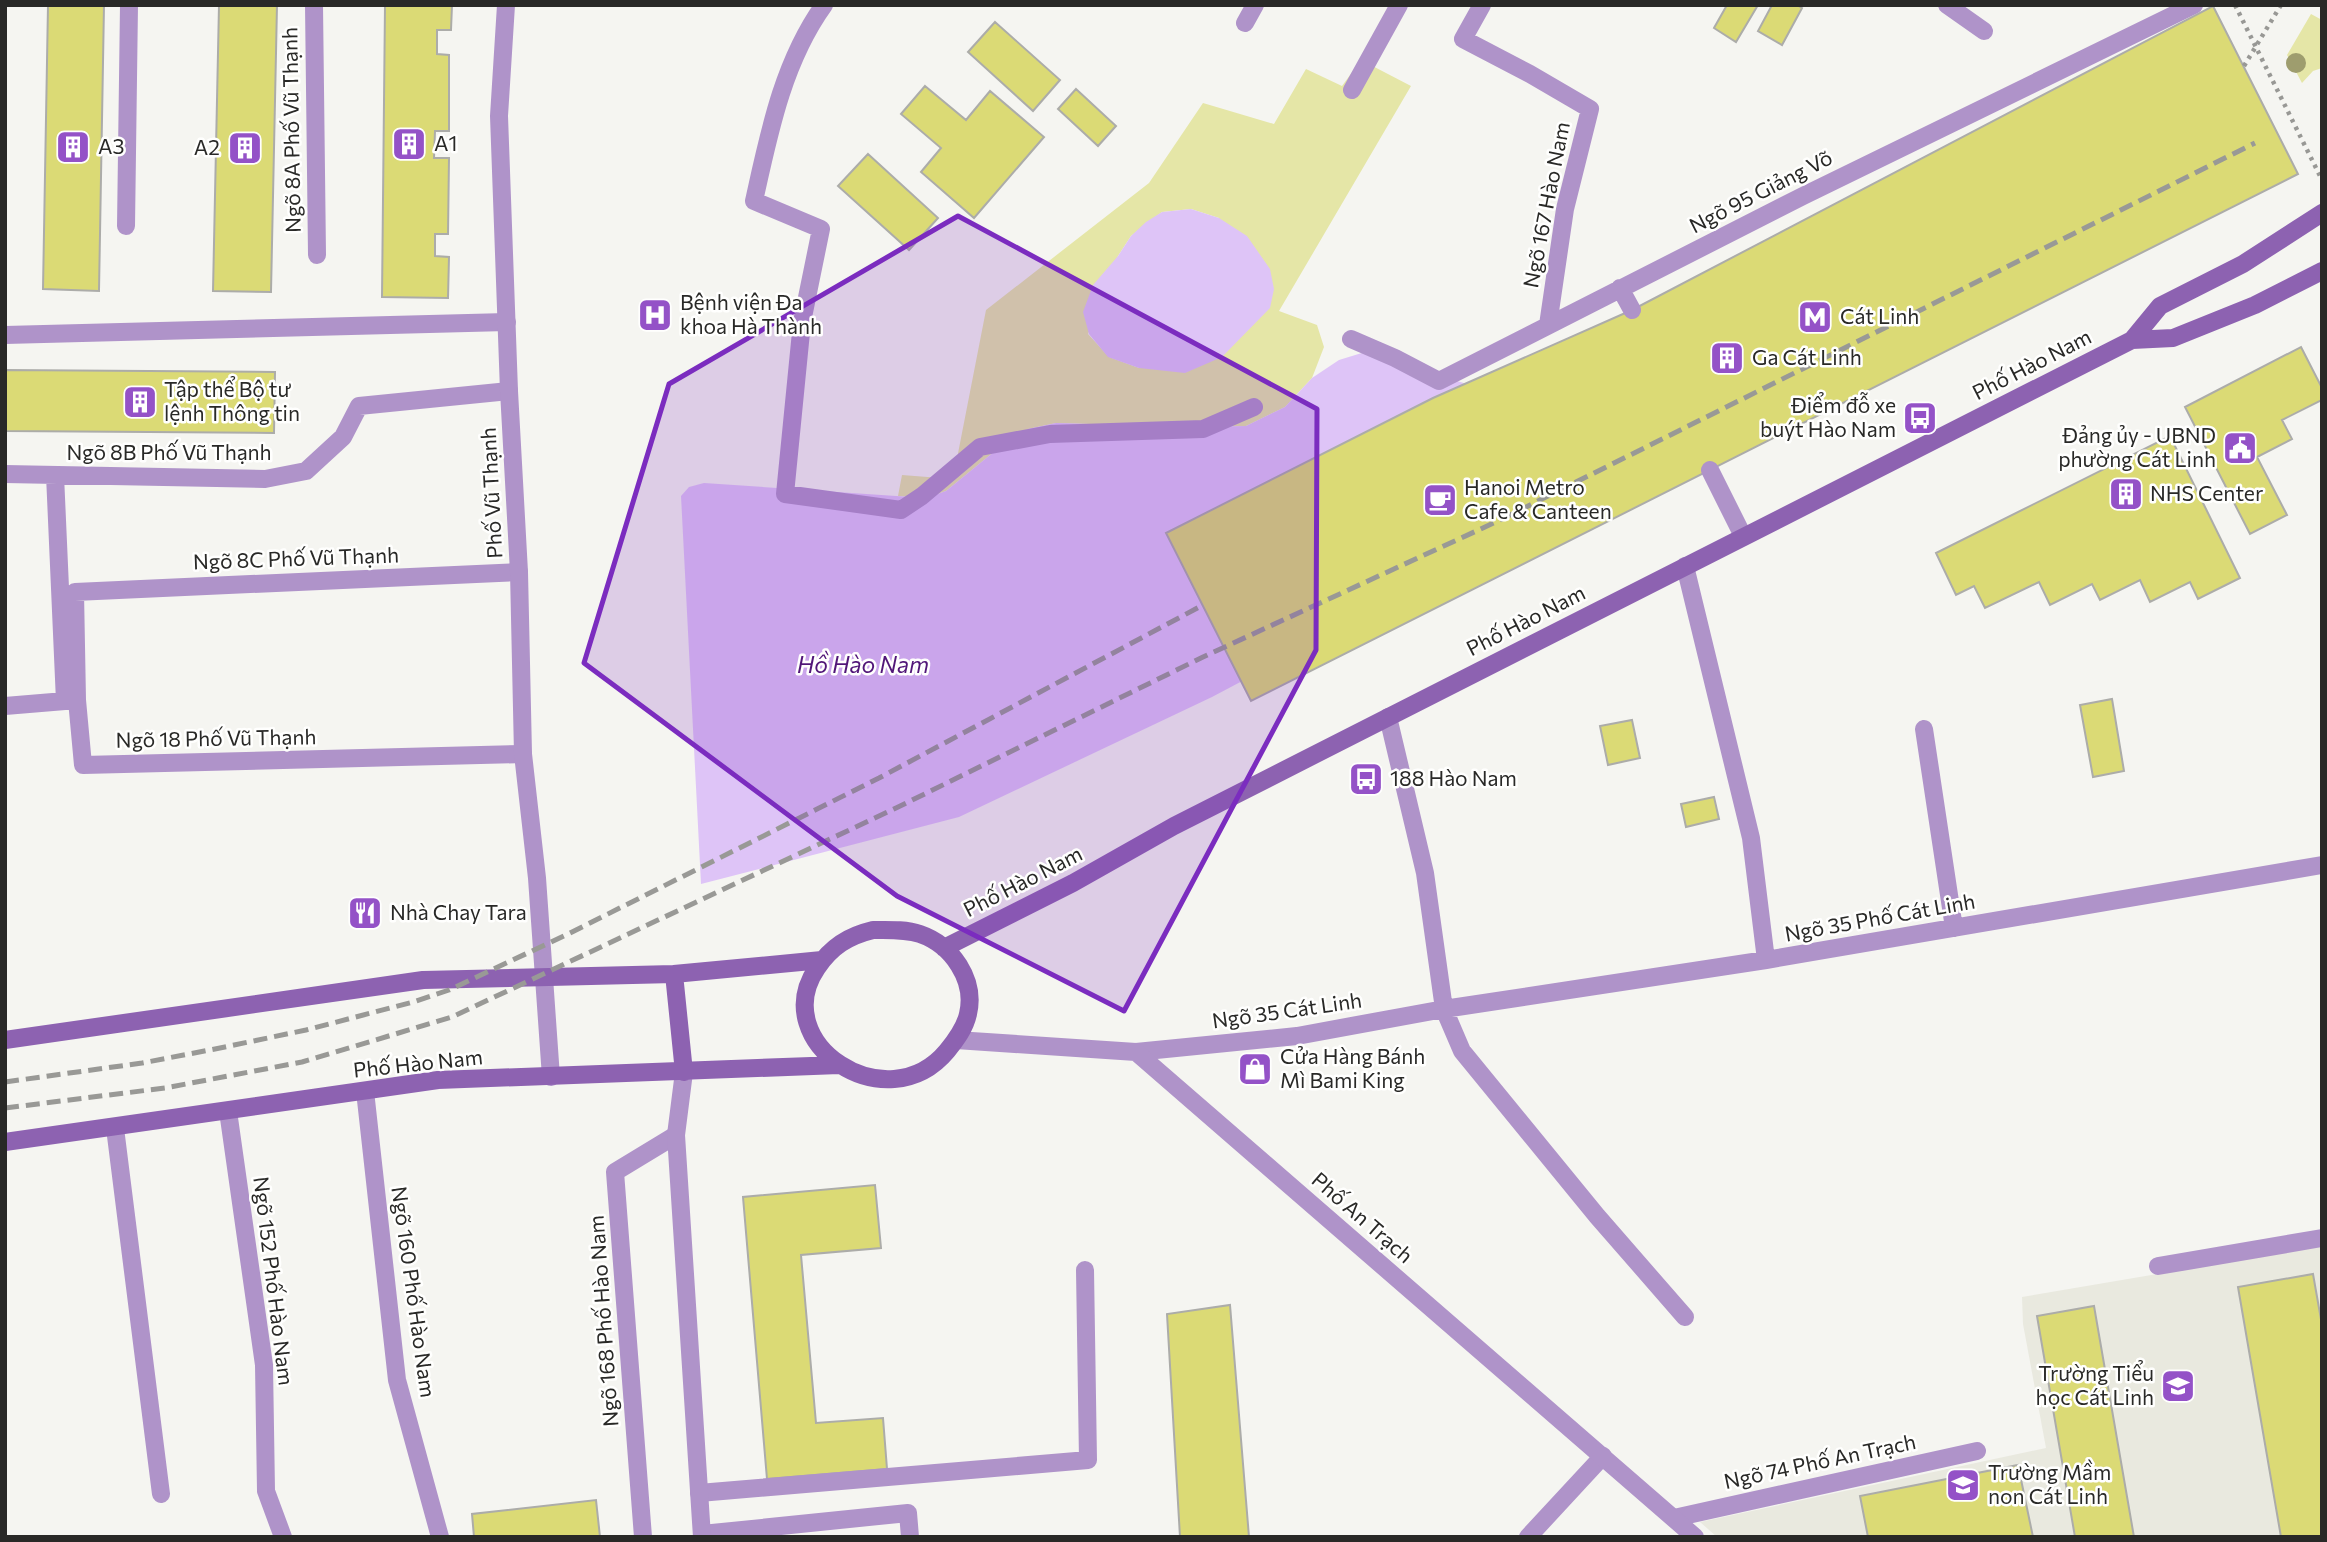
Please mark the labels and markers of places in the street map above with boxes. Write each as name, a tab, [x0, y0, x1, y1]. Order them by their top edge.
building icon: A1	[390, 125, 428, 163]
building icon: A3	[54, 128, 92, 166]
building icon: A2	[226, 129, 264, 167]
place label: A1	[434, 130, 457, 155]
place label: A3	[98, 133, 124, 158]
place label: A2	[194, 134, 220, 159]
place label: Bệnh viện Đa khoa Hà Thành	[680, 289, 822, 338]
hospital icon: Bệnh viện Đa khoa Hà Thành	[636, 296, 674, 334]
metro station icon: Cát Linh	[1796, 298, 1834, 336]
place label: Cát Linh	[1840, 303, 1919, 328]
building icon: Ga Cát Linh	[1708, 339, 1746, 377]
place label: Ga Cát Linh	[1752, 344, 1862, 369]
place label: Tập thể Bộ tư lệnh Thông tin	[164, 376, 300, 425]
building icon: Tập thể Bộ tư lệnh Thông tin	[121, 383, 159, 421]
place label: Điểm đỗ xe buýt Hào Nam	[1760, 391, 1896, 441]
bus stop icon: Điểm đỗ xe buýt Hào Nam	[1901, 399, 1939, 437]
place label: Đảng ủy - UBND phường Cát Linh	[2058, 422, 2216, 471]
public building icon: Đảng ủy - UBND phường Cát Linh	[2221, 429, 2259, 467]
place label: Hanoi Metro Cafe & Canteen	[1464, 474, 1612, 523]
building icon: NHS Center	[2107, 475, 2145, 513]
place label: NHS Center	[2150, 480, 2263, 505]
cafe icon: Hanoi Metro Cafe & Canteen	[1421, 481, 1459, 519]
bus stop icon: 188 Hào Nam	[1347, 760, 1385, 798]
place label: 188 Hào Nam	[1390, 765, 1517, 790]
restaurant icon: Nhà Chay Tara	[346, 894, 384, 932]
place label: Nhà Chay Tara	[390, 899, 527, 924]
place label: Cửa Hàng Bánh Mì Bami King	[1280, 1043, 1425, 1092]
shop icon: Cửa Hàng Bánh Mì Bami King	[1236, 1050, 1274, 1088]
place label: Trường Tiểu học Cát Linh	[2036, 1360, 2154, 1409]
school or university icon: Trường Tiểu học Cát Linh	[2159, 1367, 2197, 1405]
place label: Trường Mầm non Cát Linh	[1988, 1459, 2111, 1508]
school or university icon: Trường Mầm non Cát Linh	[1944, 1466, 1982, 1504]

